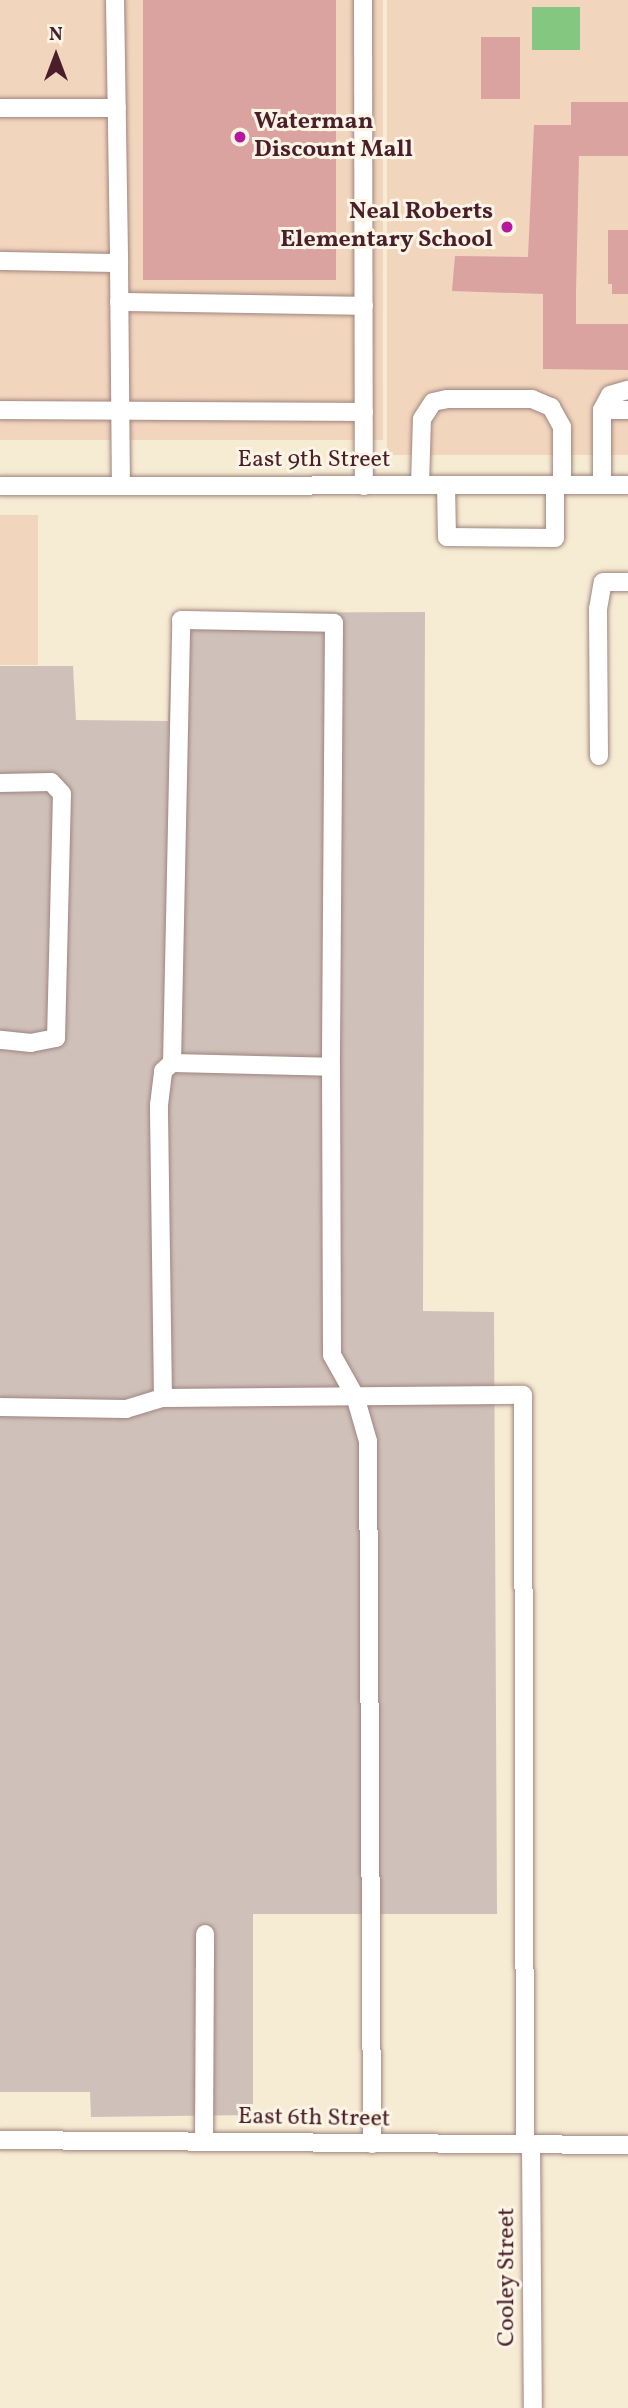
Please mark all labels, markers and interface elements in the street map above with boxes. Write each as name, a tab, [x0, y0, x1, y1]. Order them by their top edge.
north arrow	[21, 21, 91, 91]
text: N	[49, 22, 63, 48]
place label: Waterman Discount Mall	[254, 109, 413, 165]
marker: Waterman Discount Mall	[232, 129, 248, 145]
place label: Neal Roberts Elementary School	[280, 199, 493, 255]
marker: Neal Roberts Elementary School	[499, 219, 515, 235]
street label: East 9th Street	[238, 447, 390, 475]
street label: East 6th Street	[238, 2103, 390, 2135]
street label: Cooley Street	[494, 2207, 522, 2347]

